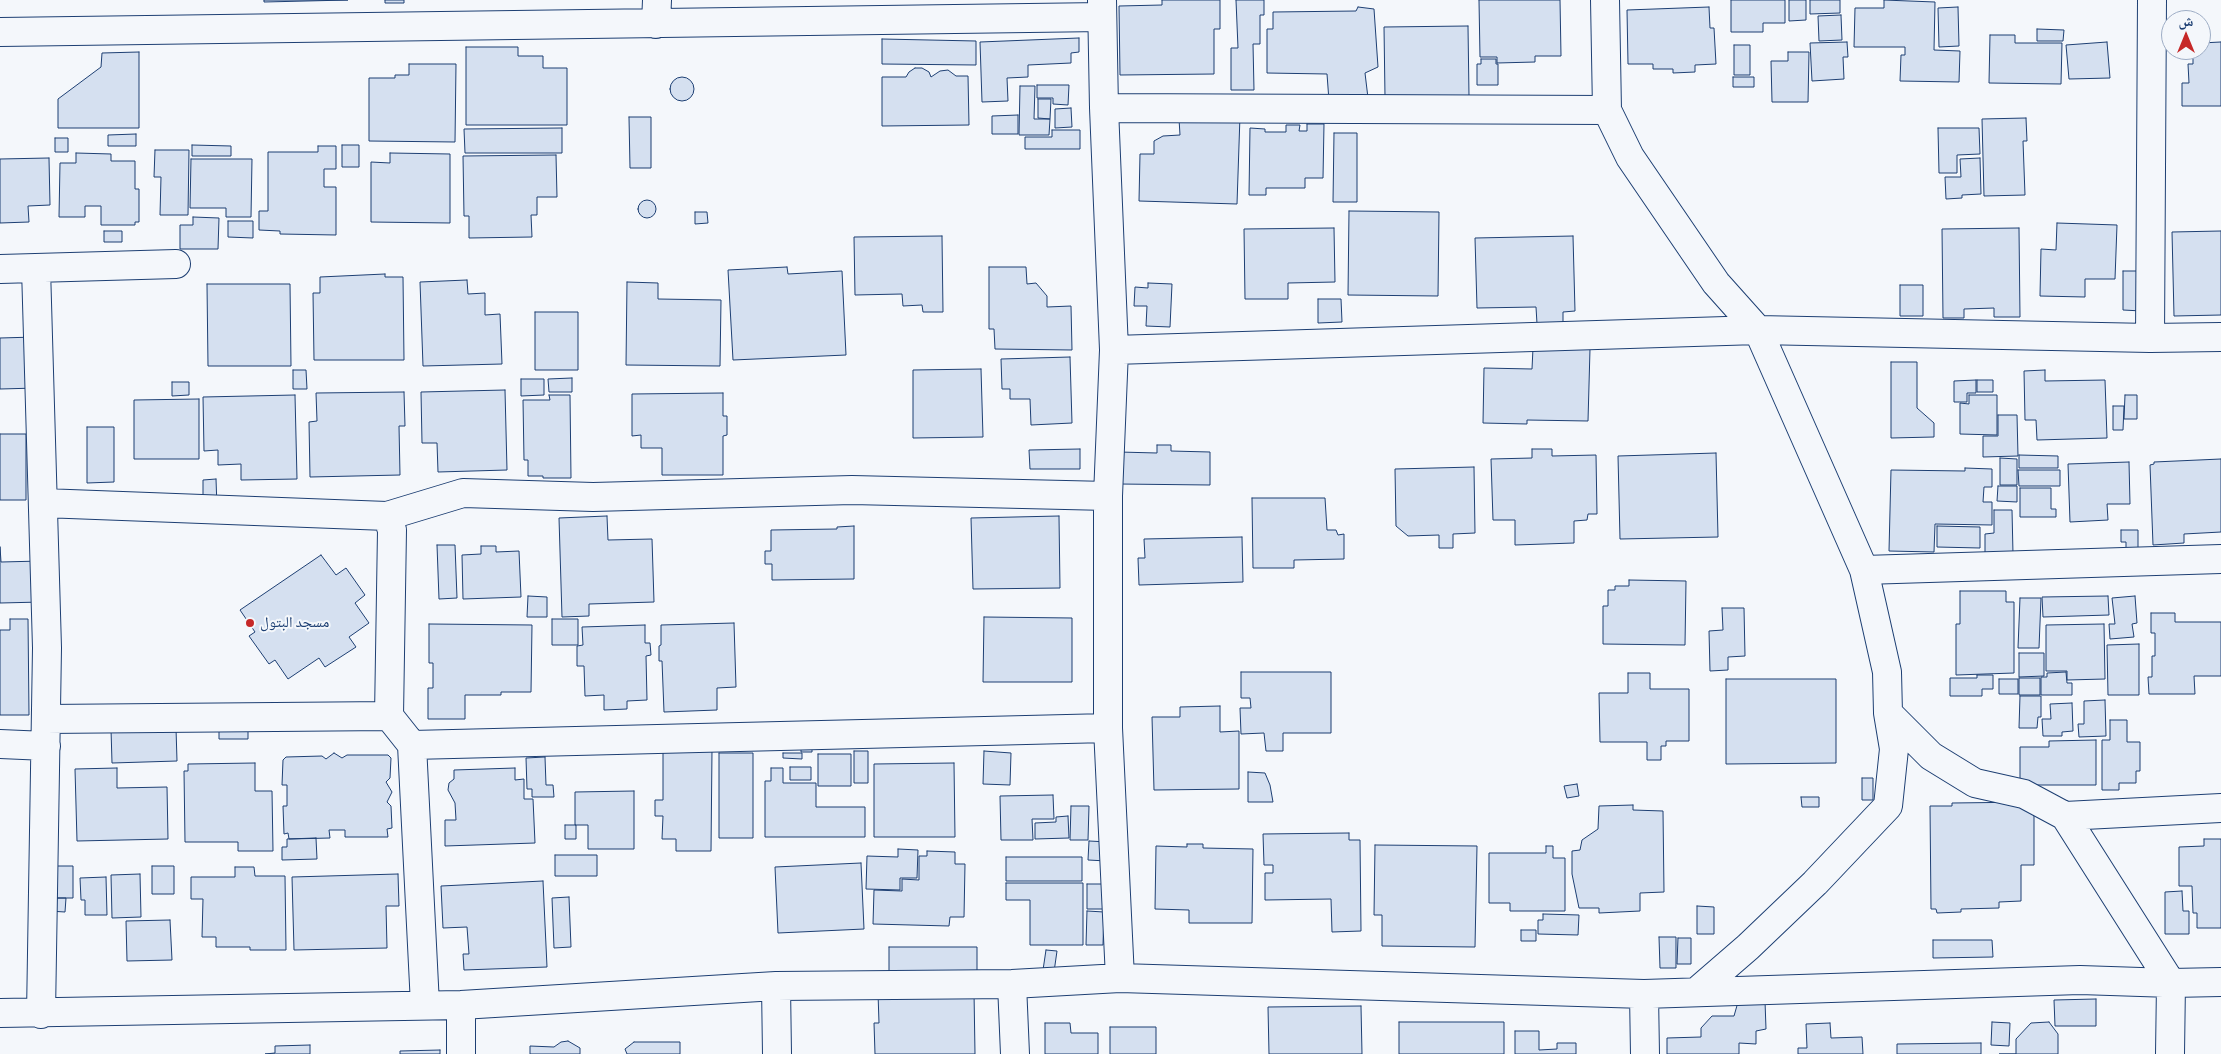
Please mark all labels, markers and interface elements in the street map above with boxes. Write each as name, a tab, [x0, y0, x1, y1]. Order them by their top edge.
north arrow	[2161, 10, 2211, 60]
text: ش	[2179, 11, 2193, 30]
place label: مسجد البتول	[260, 614, 329, 632]
marker: مسجد البتول	[244, 617, 256, 629]

